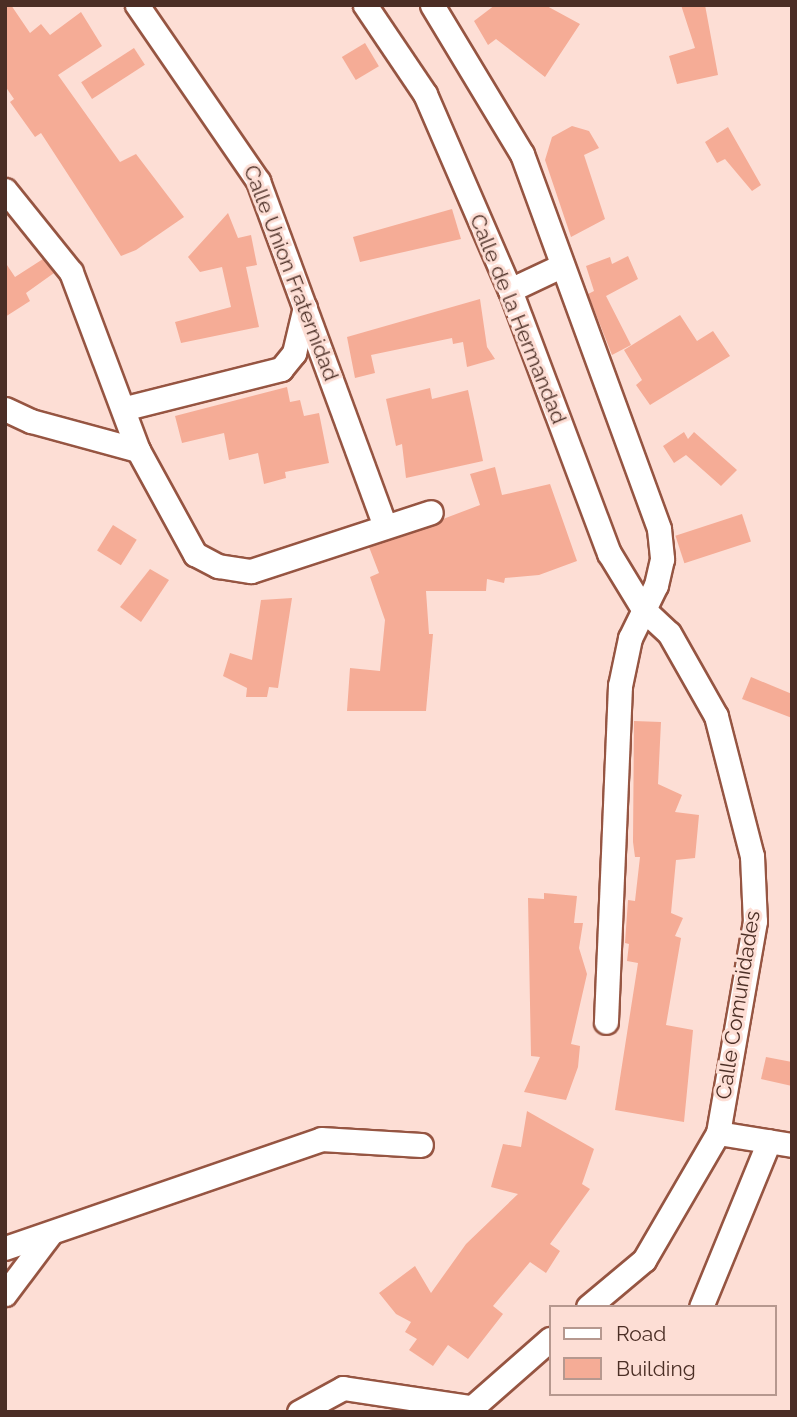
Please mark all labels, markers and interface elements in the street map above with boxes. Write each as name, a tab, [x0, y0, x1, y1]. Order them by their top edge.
street label: Calle Union Fraternidad	[238, 162, 344, 384]
street label: Calle de la Hermandad	[464, 211, 572, 427]
street label: Calle Comunidades	[711, 909, 765, 1101]
legend	[548, 1305, 776, 1396]
text: Road	[616, 1321, 666, 1346]
text: Building	[616, 1356, 696, 1381]

